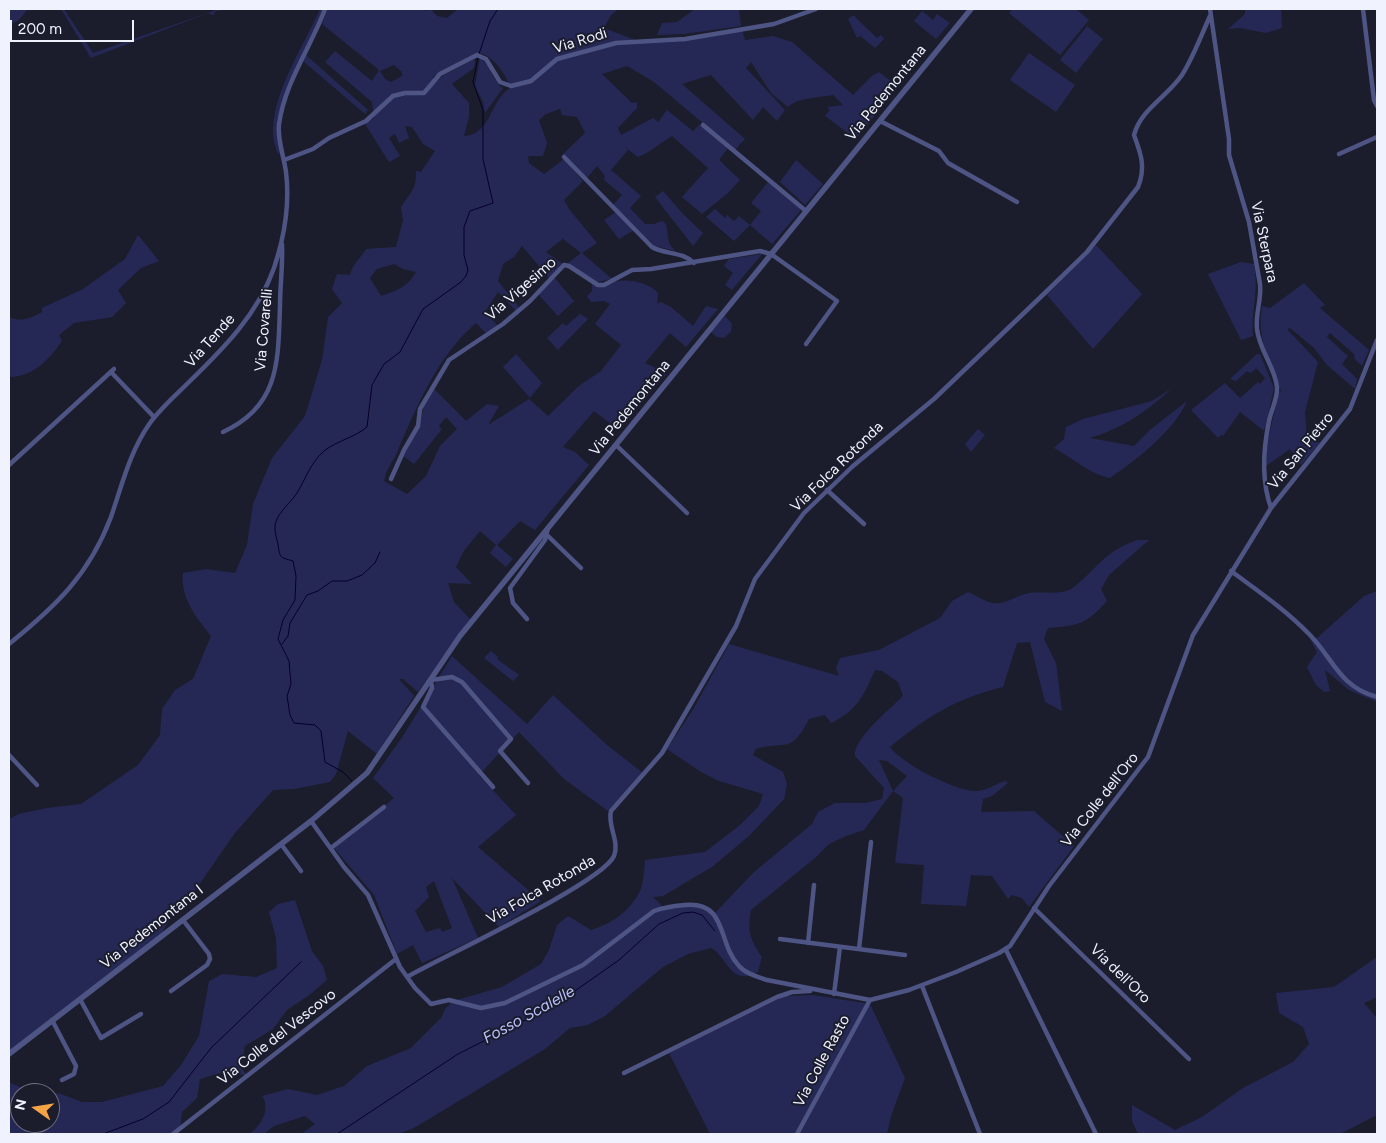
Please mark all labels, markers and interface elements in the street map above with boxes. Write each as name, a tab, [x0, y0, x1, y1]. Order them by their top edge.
scale bar	[12, 10, 136, 42]
text: 200 m	[18, 20, 62, 38]
street label: Via Rodi	[551, 24, 609, 58]
street label: Via Pedemontana	[842, 41, 930, 145]
street label: Via Sterpara	[1247, 200, 1281, 284]
street label: Via Vigesimo	[482, 253, 560, 325]
street label: Via Covarelli	[251, 288, 277, 372]
street label: Via Tende	[181, 310, 239, 372]
street label: Via Pedemontana	[586, 356, 674, 460]
street label: Via San Pietro	[1264, 409, 1338, 493]
street label: Via Folca Rotonda	[787, 418, 887, 516]
street label: Via Colle dell'Oro	[1057, 749, 1143, 851]
street label: Via Folca Rotonda	[484, 852, 598, 928]
street label: Via Pedemontana I	[97, 881, 207, 973]
street label: Via dell'Oro	[1086, 941, 1154, 1007]
water label: Fosso Scalelle	[480, 982, 578, 1048]
street label: Via Colle del Vescovo	[214, 985, 340, 1089]
street label: Via Colle Rasto	[790, 1012, 854, 1110]
north arrow	[10, 1083, 60, 1133]
text: N	[11, 1098, 30, 1112]

